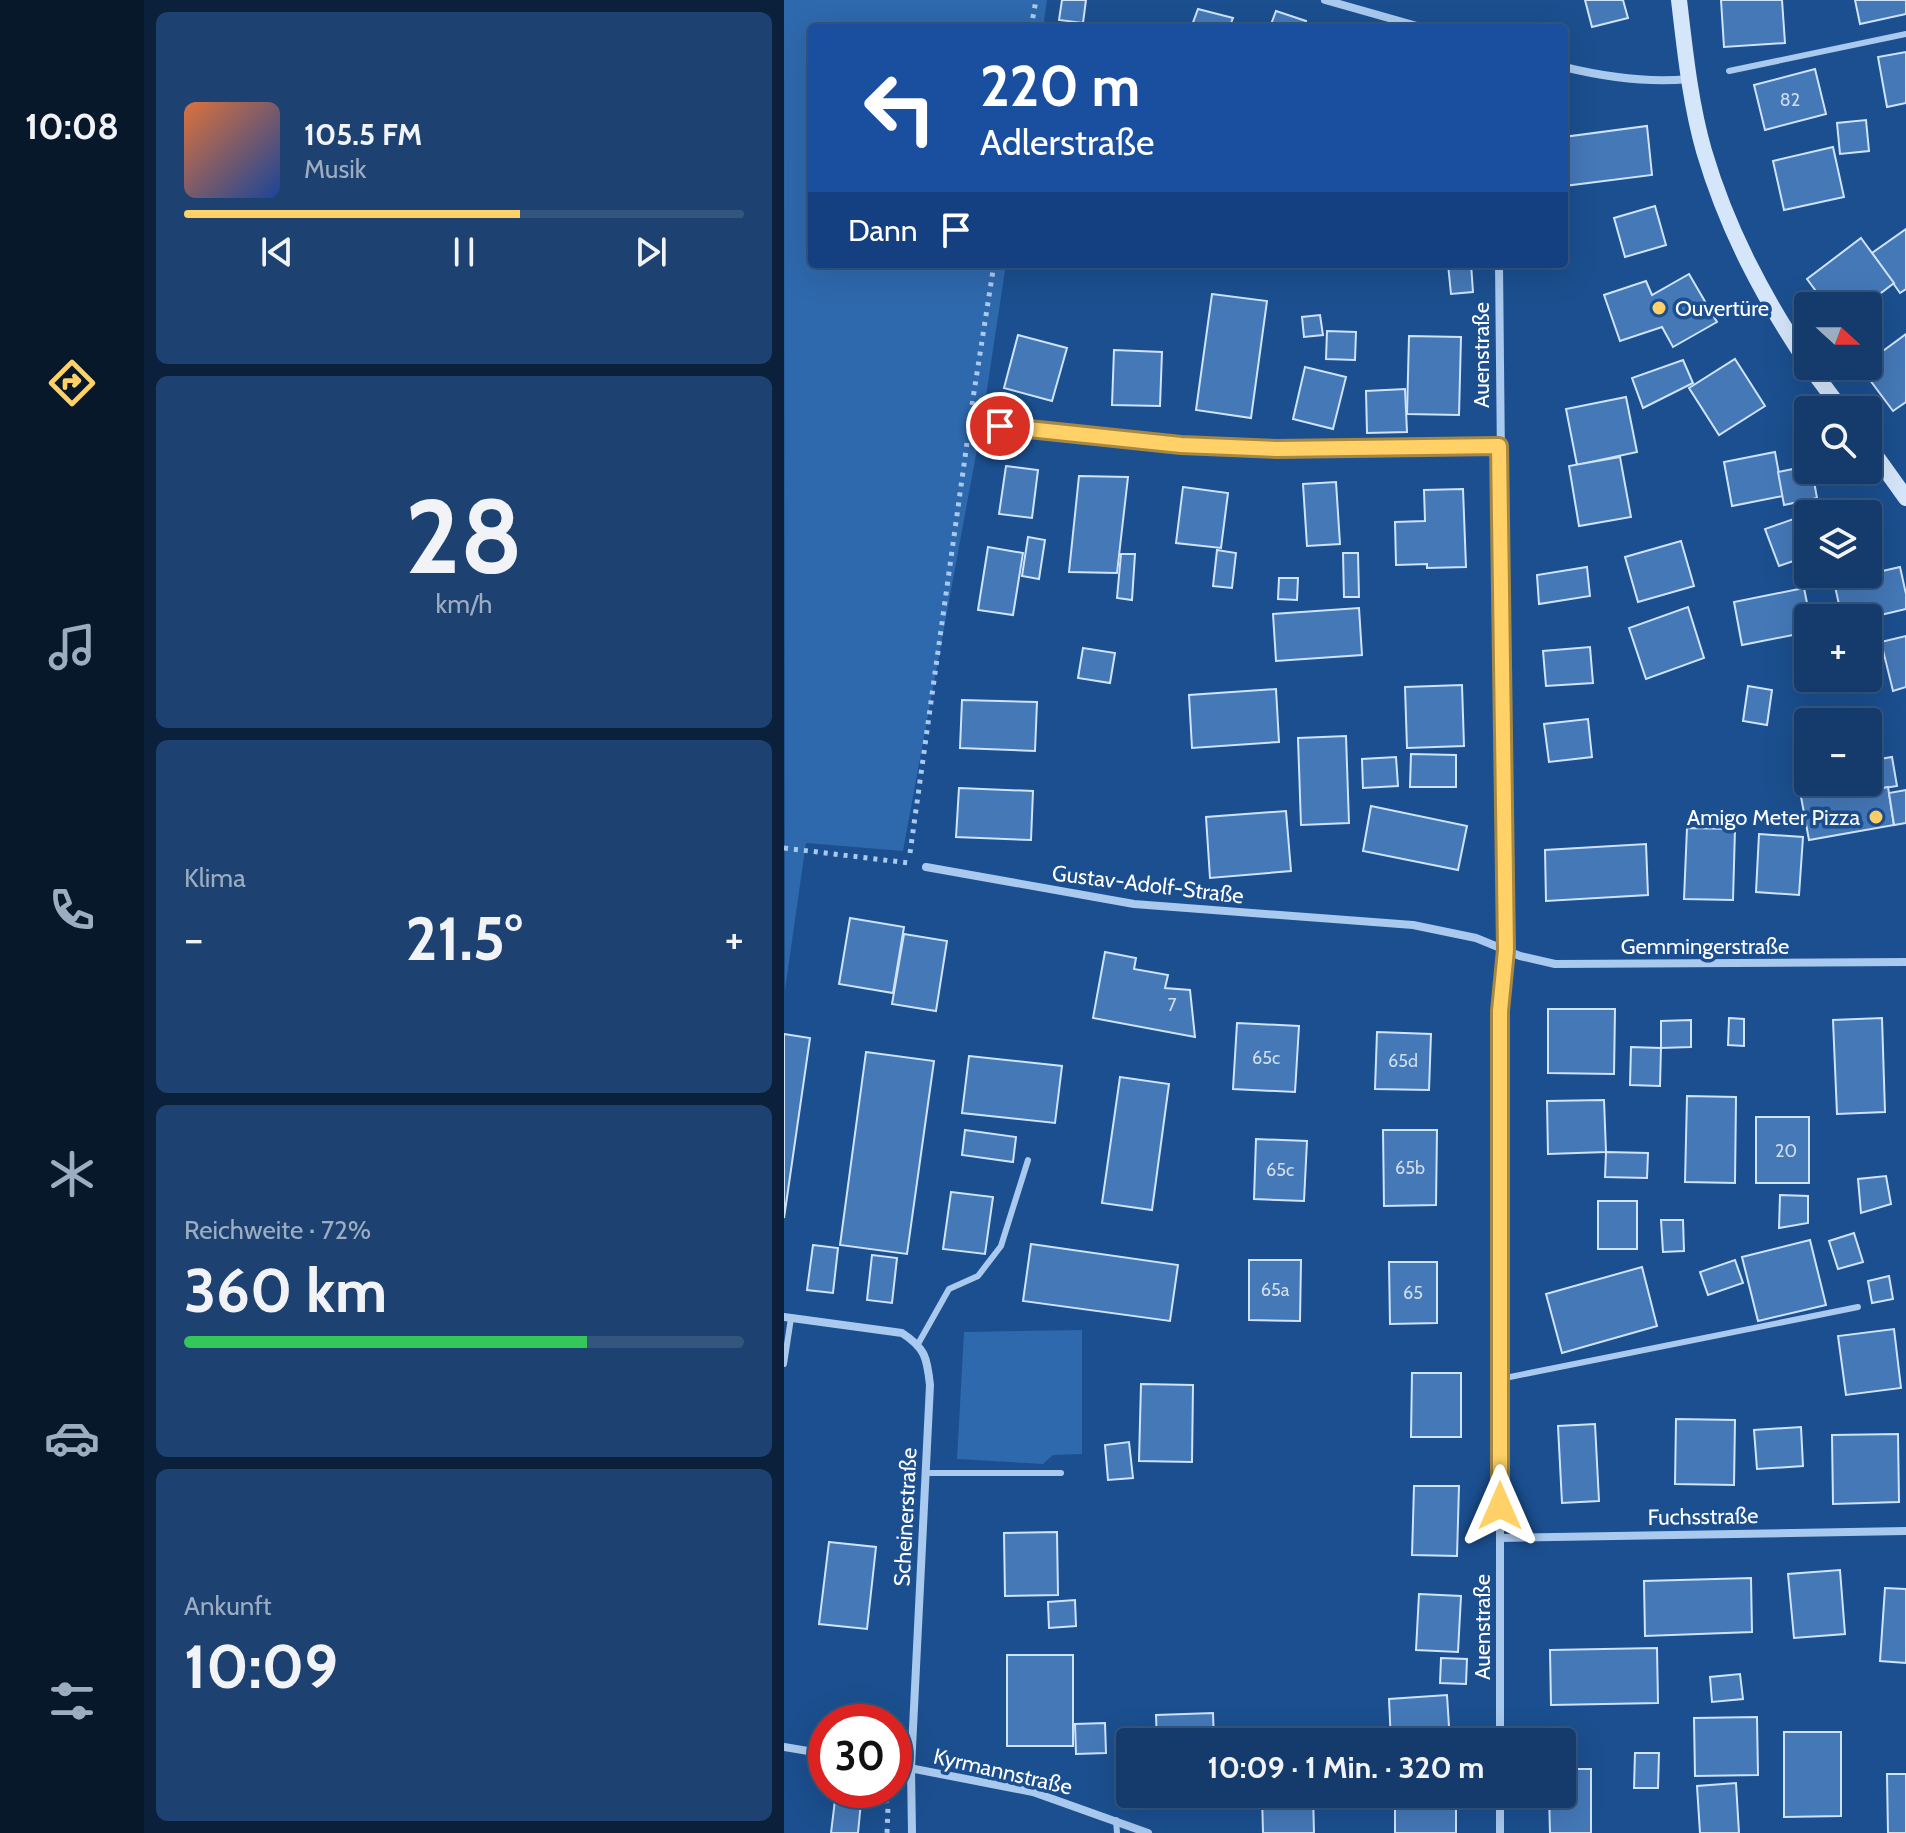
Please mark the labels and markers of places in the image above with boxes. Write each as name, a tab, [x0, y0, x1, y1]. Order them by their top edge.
place label: Ouvertüre	[1675, 295, 1769, 322]
marker: Ouvertüre	[1650, 299, 1668, 317]
pin	[966, 392, 1034, 460]
place label: Amigo Meter Pizza	[1687, 804, 1860, 831]
marker: Amigo Meter Pizza	[1867, 808, 1885, 826]

